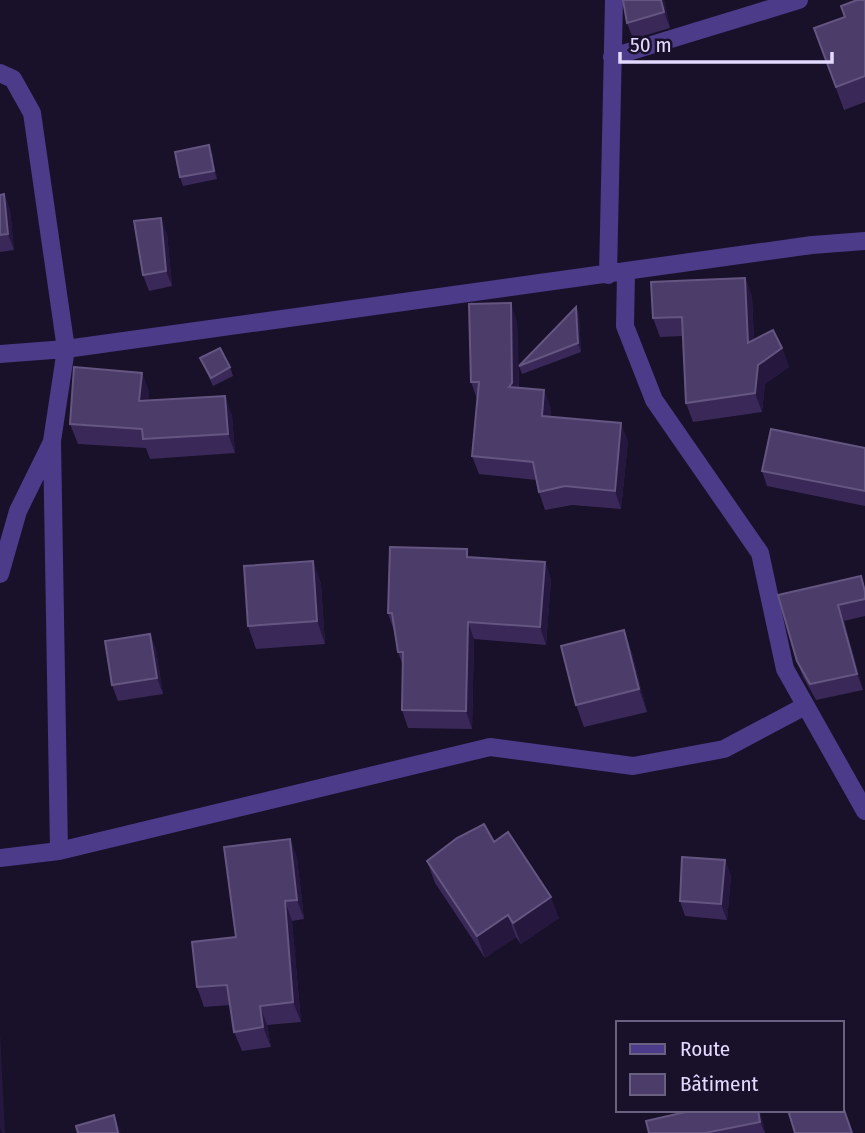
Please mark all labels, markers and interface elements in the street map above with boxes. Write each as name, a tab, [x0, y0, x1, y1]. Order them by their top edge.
scale bar	[620, 21, 832, 65]
text: 50 m	[630, 32, 672, 58]
legend	[616, 1021, 844, 1112]
text: Route	[680, 1036, 730, 1062]
text: Bâtiment	[680, 1071, 759, 1097]

